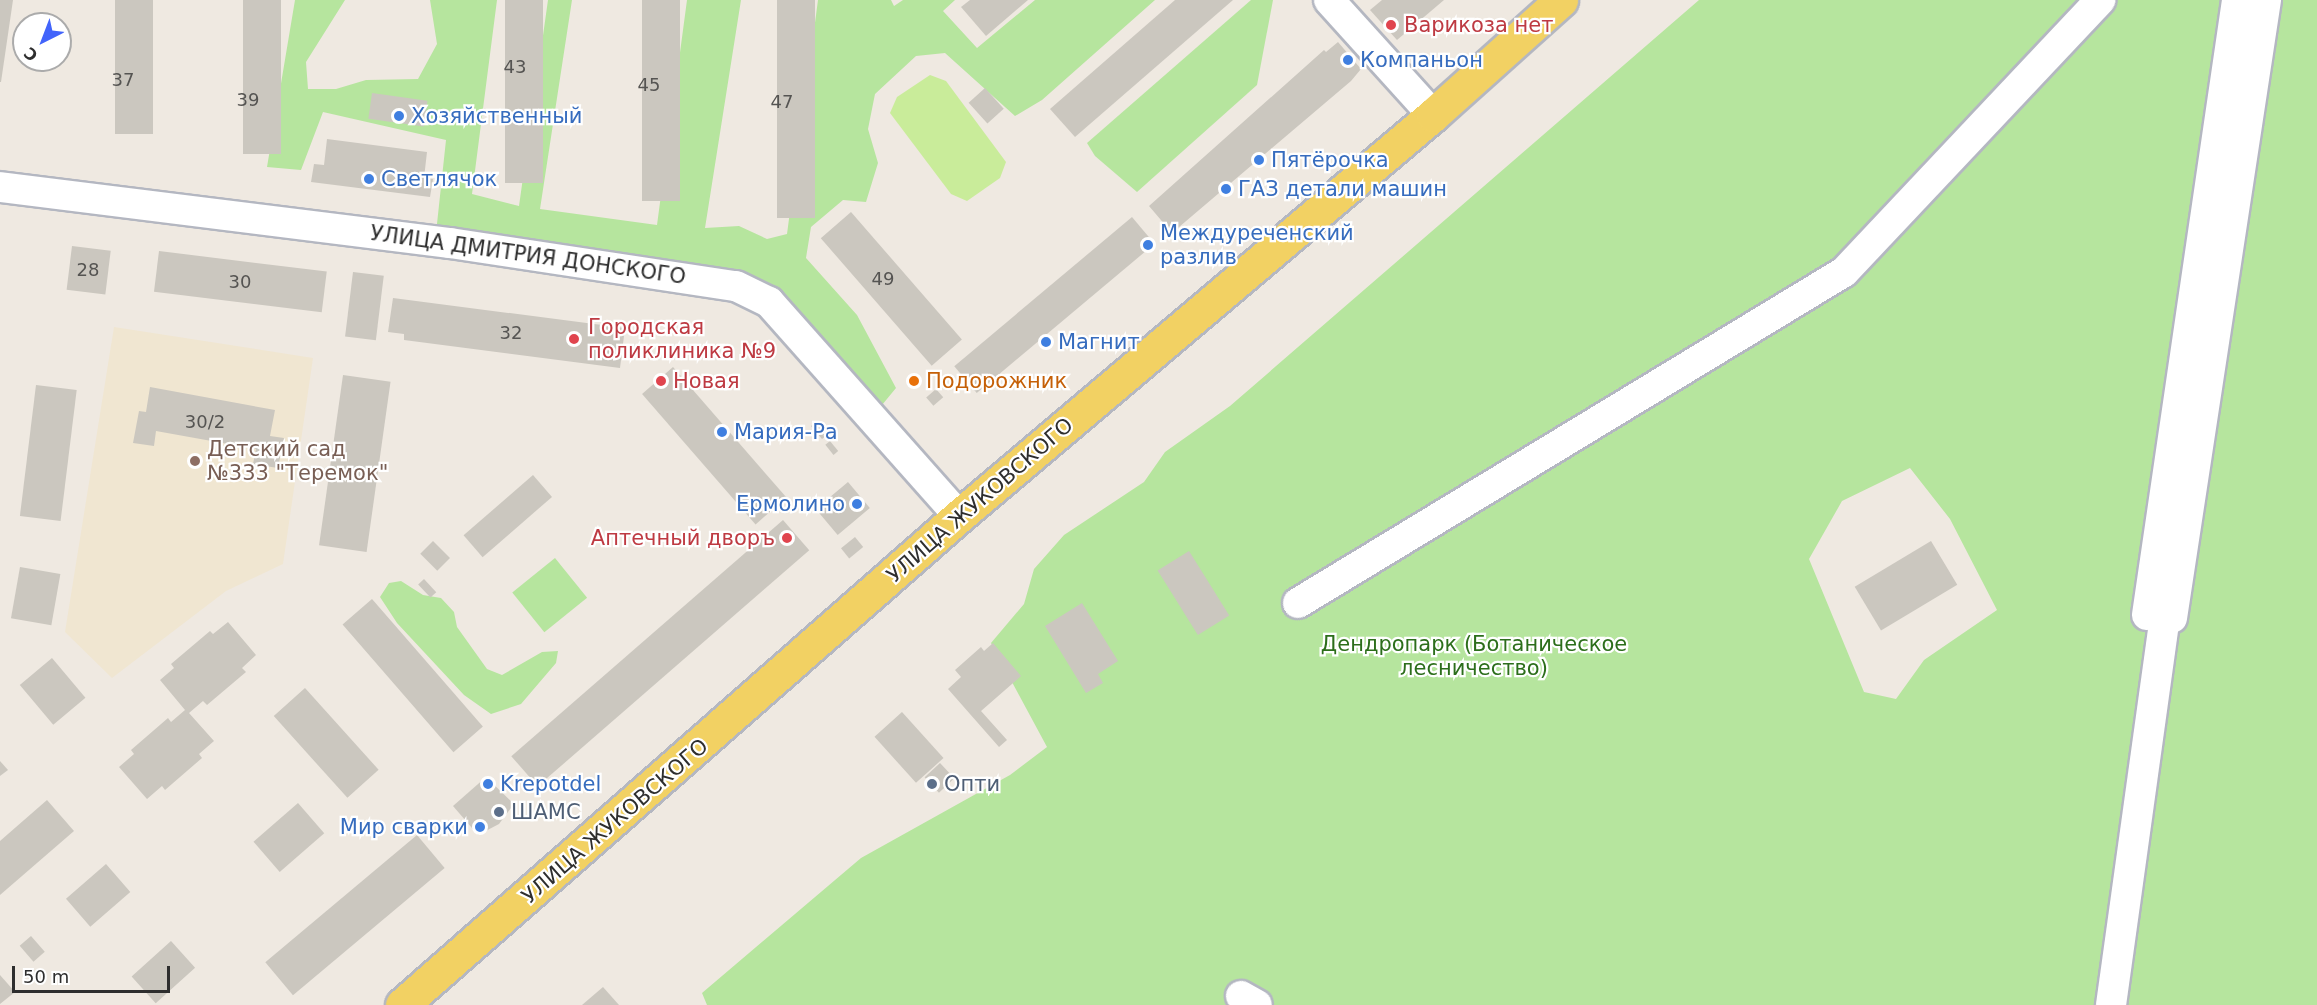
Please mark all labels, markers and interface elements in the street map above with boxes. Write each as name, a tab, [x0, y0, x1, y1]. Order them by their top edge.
north arrow	[12, 12, 72, 72]
place label: Варикоза нет	[1404, 12, 1553, 38]
marker: Варикоза нет	[1382, 16, 1400, 34]
text: С	[20, 43, 42, 65]
place label: Компаньон	[1360, 47, 1483, 73]
marker: Компаньон	[1341, 53, 1355, 67]
house number: 43	[504, 56, 526, 78]
house number: 37	[112, 69, 134, 91]
house number: 45	[638, 74, 660, 96]
house number: 39	[237, 89, 259, 111]
house number: 47	[771, 91, 793, 113]
place label: Хозяйственный	[411, 103, 582, 129]
marker: Хозяйственный	[392, 109, 406, 123]
place label: Пятёрочка	[1271, 147, 1389, 173]
marker: Пятёрочка	[1252, 153, 1266, 167]
place label: Светлячок	[381, 166, 497, 192]
marker: Светлячок	[362, 172, 376, 186]
place label: ГАЗ детали машин	[1238, 176, 1447, 202]
marker: ГАЗ детали машин	[1219, 182, 1233, 196]
street label: УЛИЦА ДМИТРИЯ ДОНСКОГО	[369, 220, 687, 290]
place label: Междуреченский разлив	[1160, 220, 1354, 270]
marker: Междуреченский разлив	[1141, 238, 1155, 252]
house number: 28	[77, 259, 99, 281]
house number: 49	[872, 268, 894, 290]
house number: 30	[229, 271, 251, 293]
place label: Городская поликлиника №9	[588, 314, 776, 364]
house number: 32	[500, 322, 522, 344]
place label: Магнит	[1058, 329, 1140, 355]
marker: Городская поликлиника №9	[565, 330, 583, 348]
marker: Магнит	[1039, 335, 1053, 349]
place label: Новая	[673, 368, 740, 394]
place label: Подорожник	[926, 368, 1067, 394]
marker: Новая	[654, 374, 668, 388]
marker: Подорожник	[907, 374, 921, 388]
house number: 30/2	[185, 411, 225, 433]
street label: УЛИЦА ЖУКОВСКОГО	[882, 412, 1078, 588]
place label: Мария-Ра	[734, 419, 838, 445]
marker: Мария-Ра	[715, 425, 729, 439]
place label: Детский сад №333 "Теремок"	[207, 436, 388, 486]
marker: Детский сад №333 "Теремок"	[188, 454, 202, 468]
place label: Ермолино	[736, 491, 845, 517]
marker: Ермолино	[850, 497, 864, 511]
place label: Аптечный дворъ	[591, 525, 775, 551]
marker: Аптечный дворъ	[780, 531, 794, 545]
park label: Дендропарк (Ботаническое лесничество)	[1321, 631, 1627, 681]
street label: УЛИЦА ЖУКОВСКОГО	[517, 733, 713, 909]
place label: Krepotdel	[500, 771, 601, 797]
place label: Опти	[944, 771, 1000, 797]
marker: Krepotdel	[481, 777, 495, 791]
marker: Опти	[925, 777, 939, 791]
place label: ШАМС	[511, 799, 581, 825]
marker: ШАМС	[492, 805, 506, 819]
place label: Мир сварки	[340, 814, 468, 840]
marker: Мир сварки	[473, 820, 487, 834]
scale bar	[15, 954, 172, 992]
text: 50 m	[23, 966, 69, 987]

